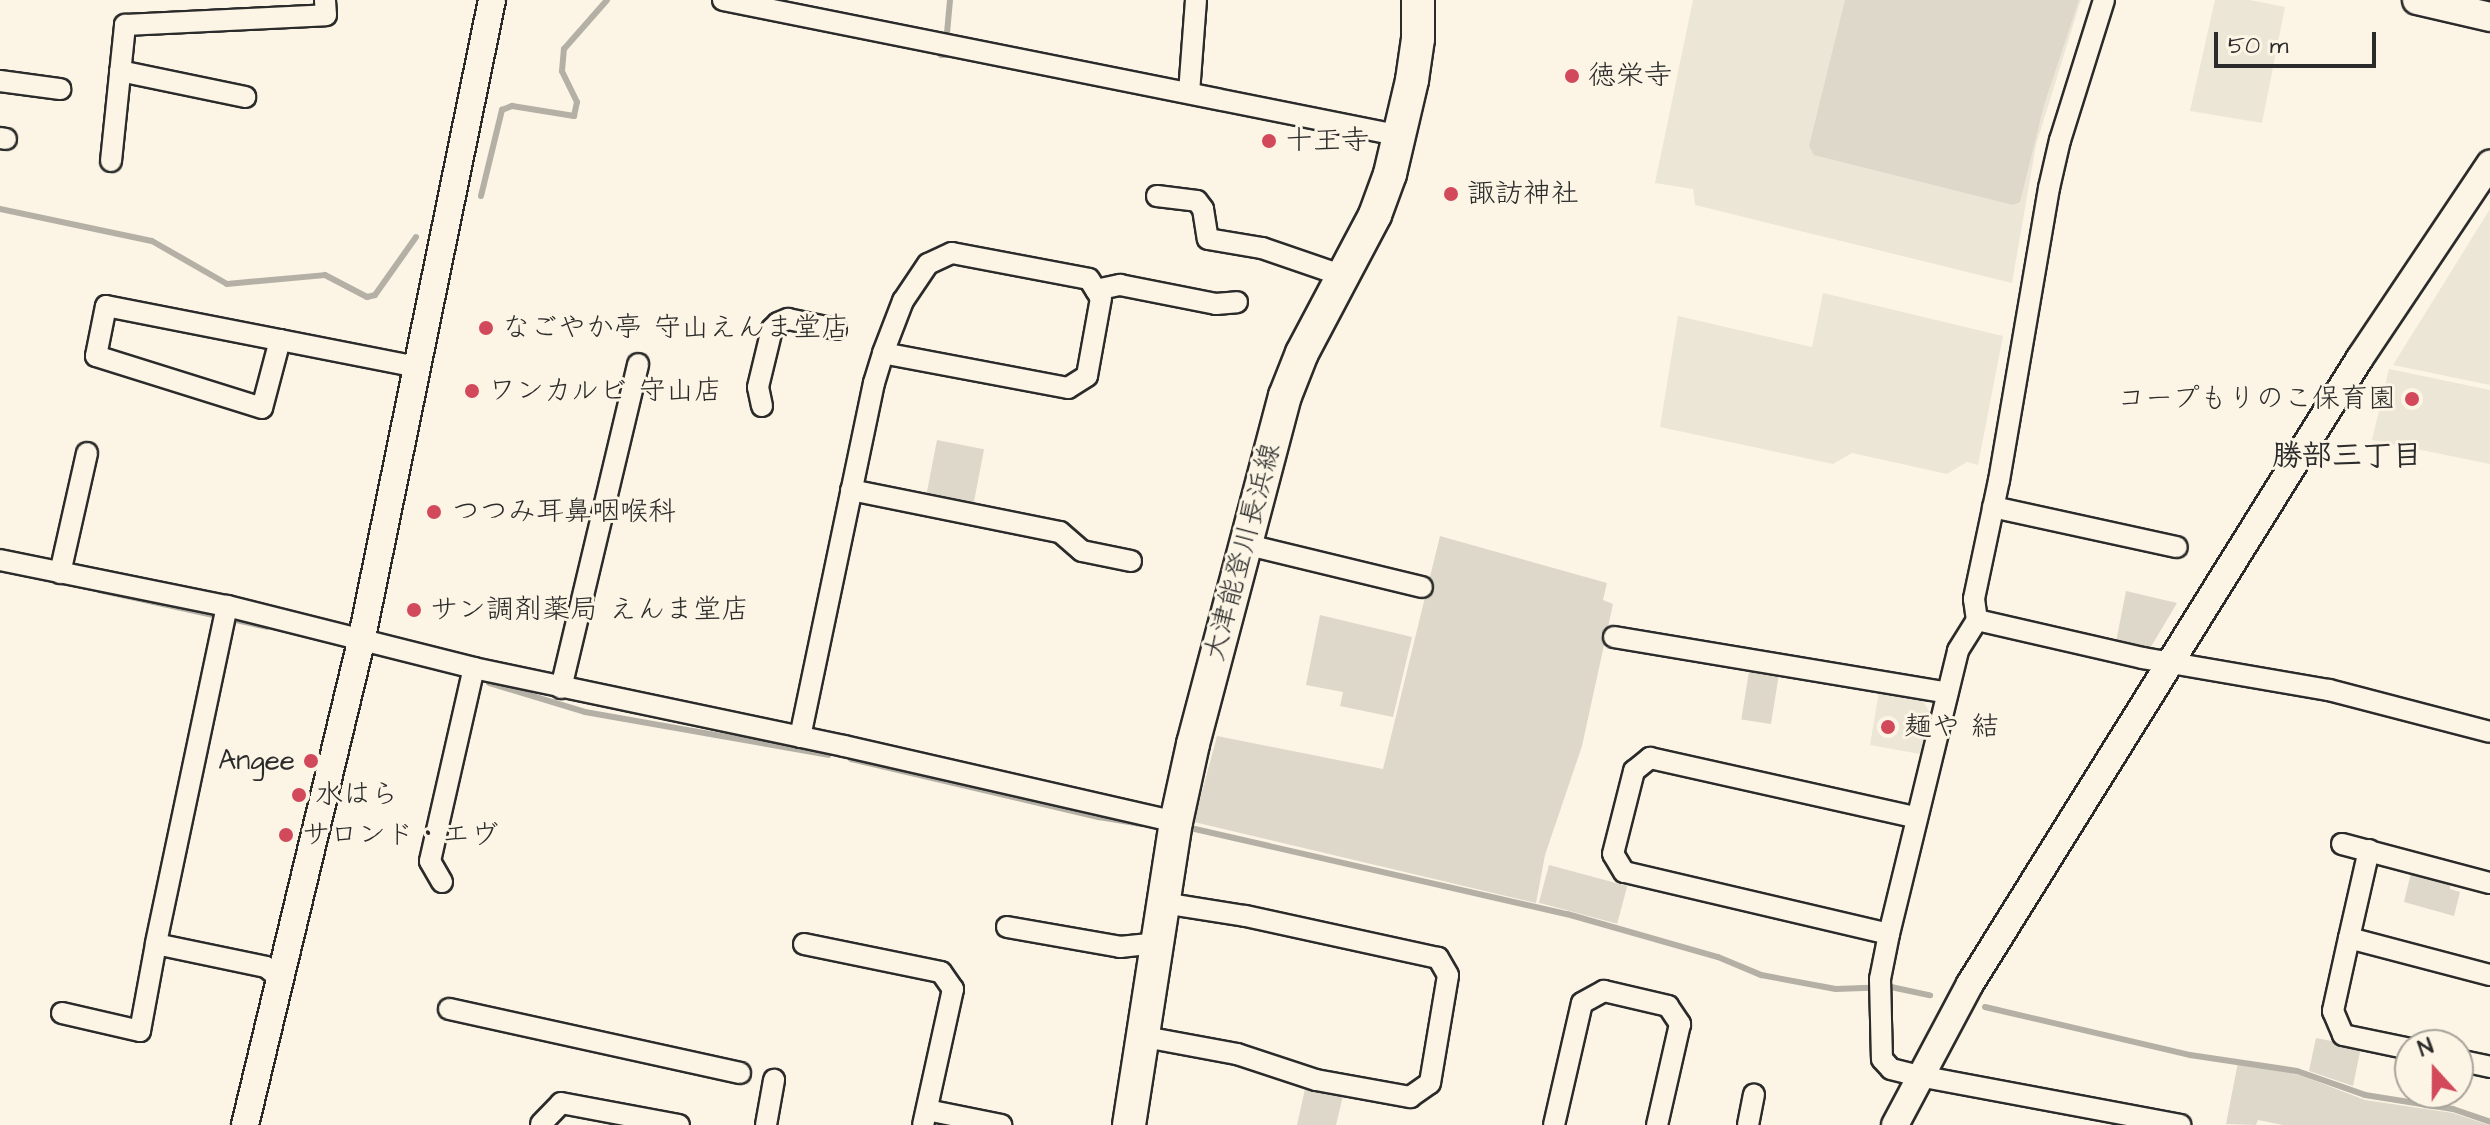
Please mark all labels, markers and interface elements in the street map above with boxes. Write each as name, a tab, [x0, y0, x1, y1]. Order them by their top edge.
scale bar	[2218, 16, 2380, 66]
text: 50 m	[2228, 29, 2288, 63]
place label: 徳栄寺	[1588, 59, 1672, 93]
marker: 徳栄寺	[1563, 67, 1581, 85]
place label: 十王寺	[1285, 124, 1369, 158]
marker: 十王寺	[1260, 132, 1278, 150]
place label: 諏訪神社	[1467, 177, 1579, 211]
marker: 諏訪神社	[1442, 185, 1460, 203]
place label: なごやか亭 守山えんま堂店	[502, 311, 849, 345]
marker: なごやか亭 守山えんま堂店	[477, 319, 495, 337]
place label: ワンカルビ 守山店	[488, 374, 723, 408]
marker: ワンカルビ 守山店	[463, 382, 481, 400]
place label: コープもりのこ保育園	[2116, 382, 2396, 416]
marker: コープもりのこ保育園	[2403, 390, 2421, 408]
district label: 勝部三丁目	[2272, 438, 2422, 474]
street label: 大津能登川長浜線	[1198, 439, 1288, 665]
place label: つつみ耳鼻咽喉科	[452, 495, 676, 529]
marker: つつみ耳鼻咽喉科	[423, 501, 445, 523]
place label: サン調剤薬局 えんま堂店	[430, 593, 749, 627]
marker: サン調剤薬局 えんま堂店	[405, 601, 423, 619]
place label: 麺や 結	[1904, 710, 1999, 744]
marker: 麺や 結	[1879, 718, 1897, 736]
place label: Angee	[218, 744, 295, 778]
marker: Angee	[302, 752, 320, 770]
place label: 水はら	[315, 778, 399, 812]
marker: 水はら	[290, 786, 308, 804]
place label: サロンド・エヴ	[302, 818, 498, 852]
marker: サロンド・エヴ	[277, 826, 295, 844]
north arrow	[2394, 1029, 2474, 1109]
text: N	[2414, 1031, 2438, 1065]

